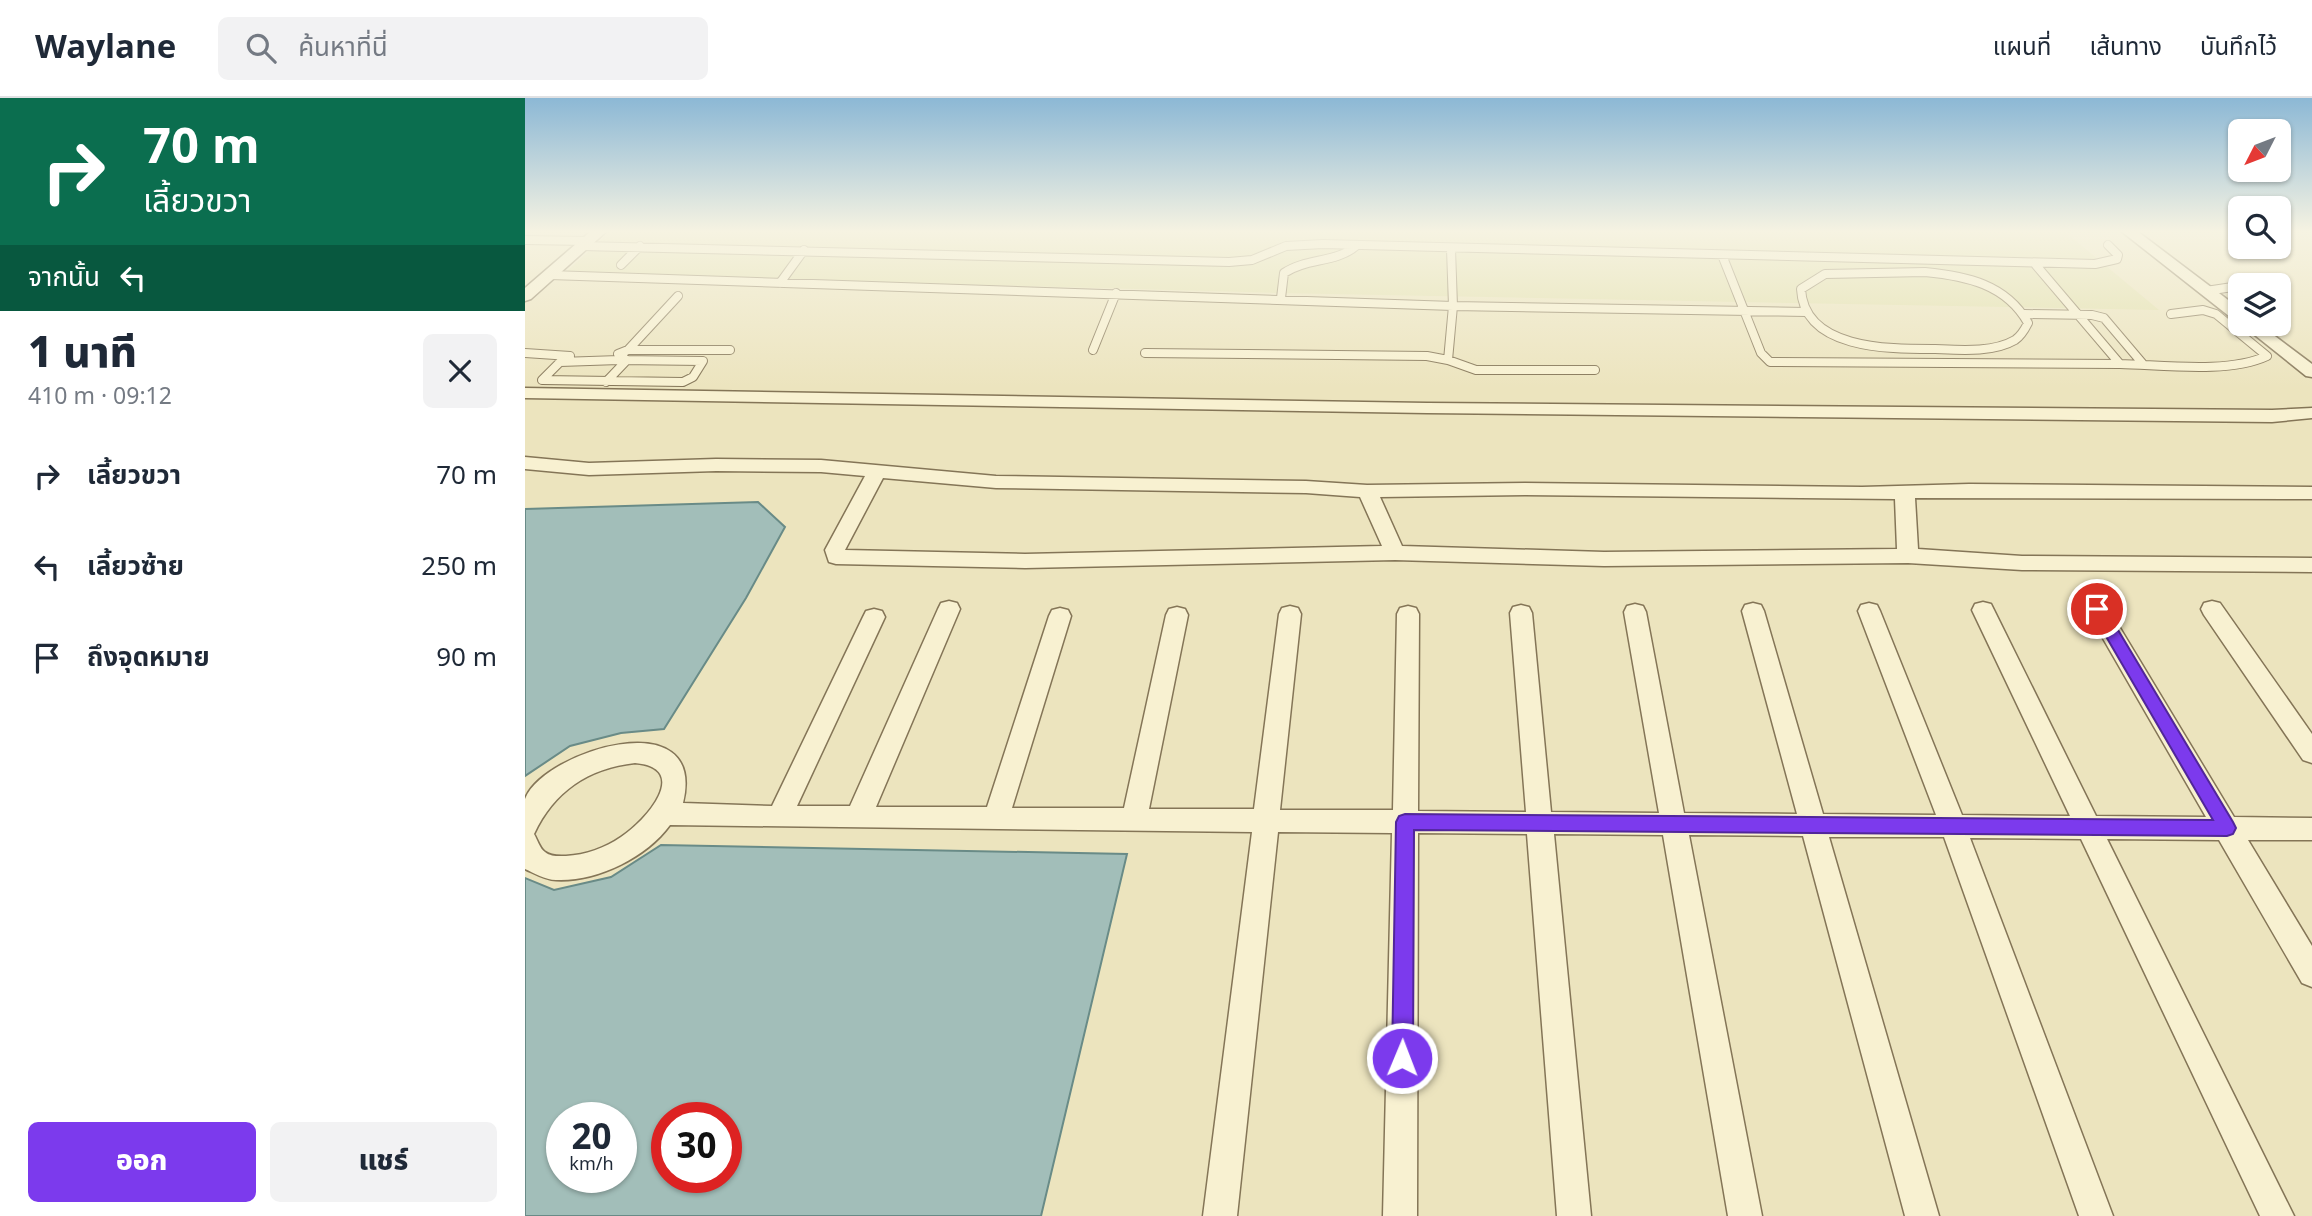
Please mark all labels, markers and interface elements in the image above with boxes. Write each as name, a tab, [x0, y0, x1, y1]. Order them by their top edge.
search box	[218, 17, 708, 80]
text: Waylane	[35, 23, 176, 73]
text: ค้นหาที่นี่	[298, 28, 388, 68]
icon: search	[242, 29, 280, 67]
text: แผนที่	[1993, 30, 2051, 66]
text: เส้นทาง	[2089, 30, 2162, 66]
text: บันทึกไว้	[2200, 30, 2277, 66]
text: 70 m	[143, 111, 260, 185]
north arrow	[2228, 119, 2291, 182]
map controls	[2228, 119, 2291, 336]
icon: right	[28, 126, 119, 217]
text: เลี้ยวขวา	[143, 178, 251, 226]
button: search	[2228, 196, 2291, 259]
text: จากนั้น	[28, 258, 100, 298]
icon: left	[114, 259, 152, 297]
button: layers	[2228, 273, 2291, 336]
text: 1 นาที	[28, 322, 137, 386]
button: close	[423, 334, 497, 408]
text: 410 m · 09:12	[28, 380, 172, 414]
text: เลี้ยวขวา	[87, 456, 181, 496]
text: 70 m	[436, 456, 497, 496]
icon: right	[28, 457, 66, 495]
text: เลี้ยวซ้าย	[87, 547, 184, 587]
text: 250 m	[421, 547, 497, 587]
icon: left	[28, 548, 66, 586]
pin	[2067, 579, 2127, 639]
icon: arrive	[2078, 590, 2116, 628]
text: ถึงจุดหมาย	[87, 638, 210, 678]
text: 90 m	[436, 638, 497, 678]
icon: arrive	[28, 639, 66, 677]
position arrow	[1365, 1021, 1439, 1095]
speed limit sign: 30	[651, 1102, 742, 1193]
text: 20	[571, 1112, 612, 1165]
button: ออก	[28, 1122, 256, 1202]
button: แชร์	[270, 1122, 497, 1202]
text: km/h	[569, 1151, 614, 1178]

